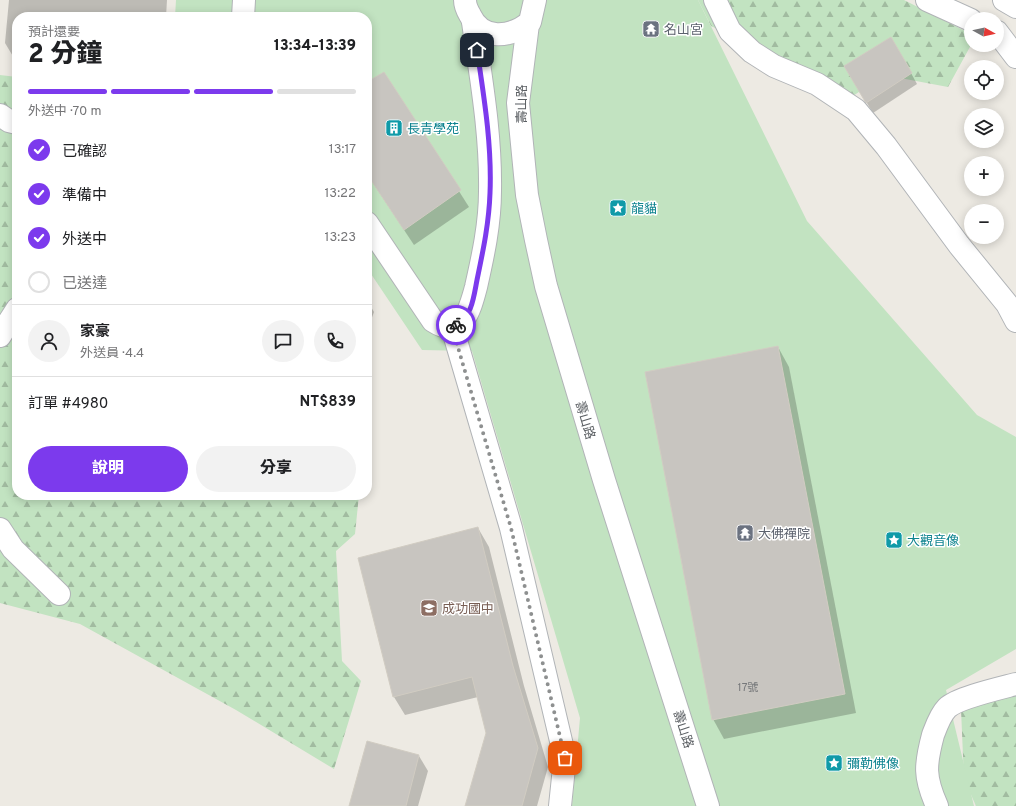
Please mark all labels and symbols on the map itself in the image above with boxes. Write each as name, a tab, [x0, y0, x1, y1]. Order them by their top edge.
north arrow	[964, 12, 1004, 52]
temple icon: 名山宮	[641, 19, 661, 39]
place label: 名山宮	[664, 22, 703, 39]
pin	[460, 33, 494, 67]
street label: 壽山路	[515, 84, 531, 124]
building icon: 長青學苑	[384, 118, 404, 138]
place label: 長青學苑	[407, 122, 459, 138]
place icon: 龍貓	[608, 198, 628, 218]
place label: 龍貓	[631, 201, 657, 218]
courier	[436, 305, 476, 345]
street label: 壽山路	[571, 400, 597, 442]
temple icon: 大佛禪院	[735, 523, 755, 543]
place label: 大佛禪院	[758, 526, 810, 543]
place icon: 大觀音像	[884, 530, 904, 550]
place label: 大觀音像	[907, 533, 959, 550]
school or university icon: 成功國中	[419, 598, 439, 618]
place label: 成功國中	[442, 602, 494, 618]
house number: 17號	[738, 681, 758, 695]
street label: 壽山路	[668, 709, 696, 751]
pin	[548, 741, 582, 775]
place icon: 彌勒佛像	[824, 753, 844, 773]
place label: 彌勒佛像	[847, 756, 899, 773]

